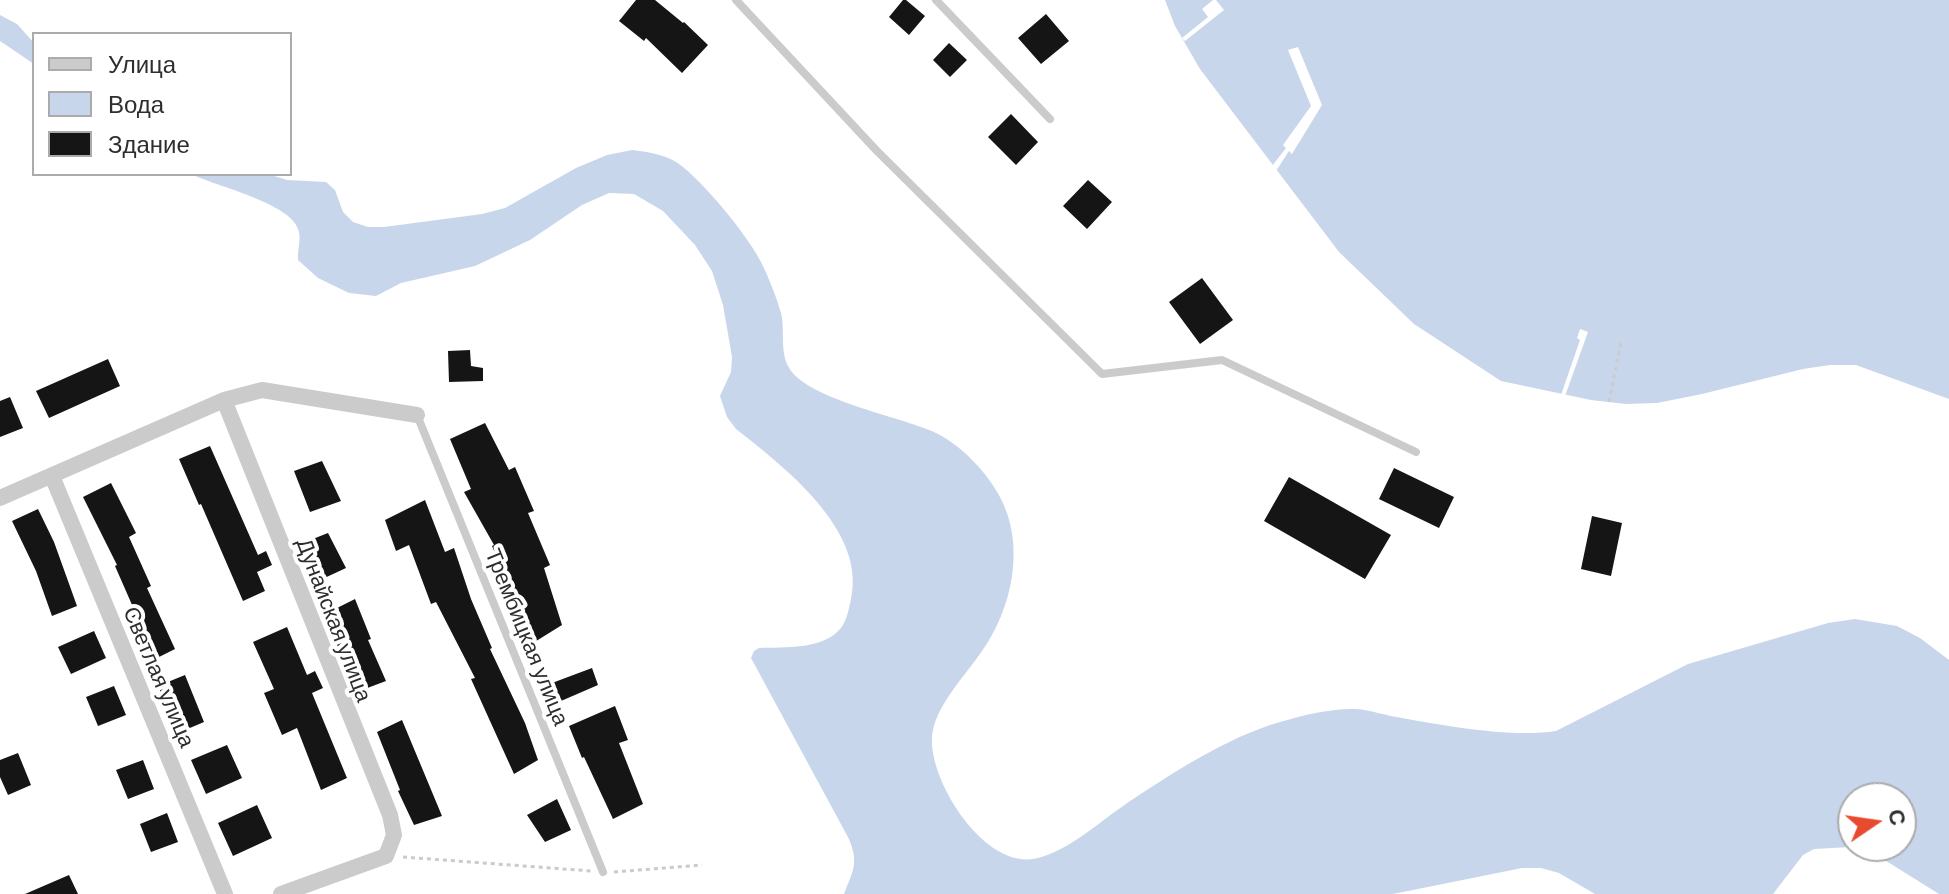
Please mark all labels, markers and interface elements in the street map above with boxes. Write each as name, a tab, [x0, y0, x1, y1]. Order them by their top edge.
legend	[32, 32, 292, 176]
text: Улица	[108, 49, 176, 78]
text: Вода	[108, 89, 164, 118]
text: Здание	[108, 129, 190, 158]
street label: Дунайская улица	[291, 534, 377, 706]
street label: Трембицкая улица	[480, 545, 574, 729]
street label: Светлая улица	[117, 603, 201, 751]
north arrow	[1837, 782, 1917, 862]
text: С	[1884, 806, 1913, 828]

